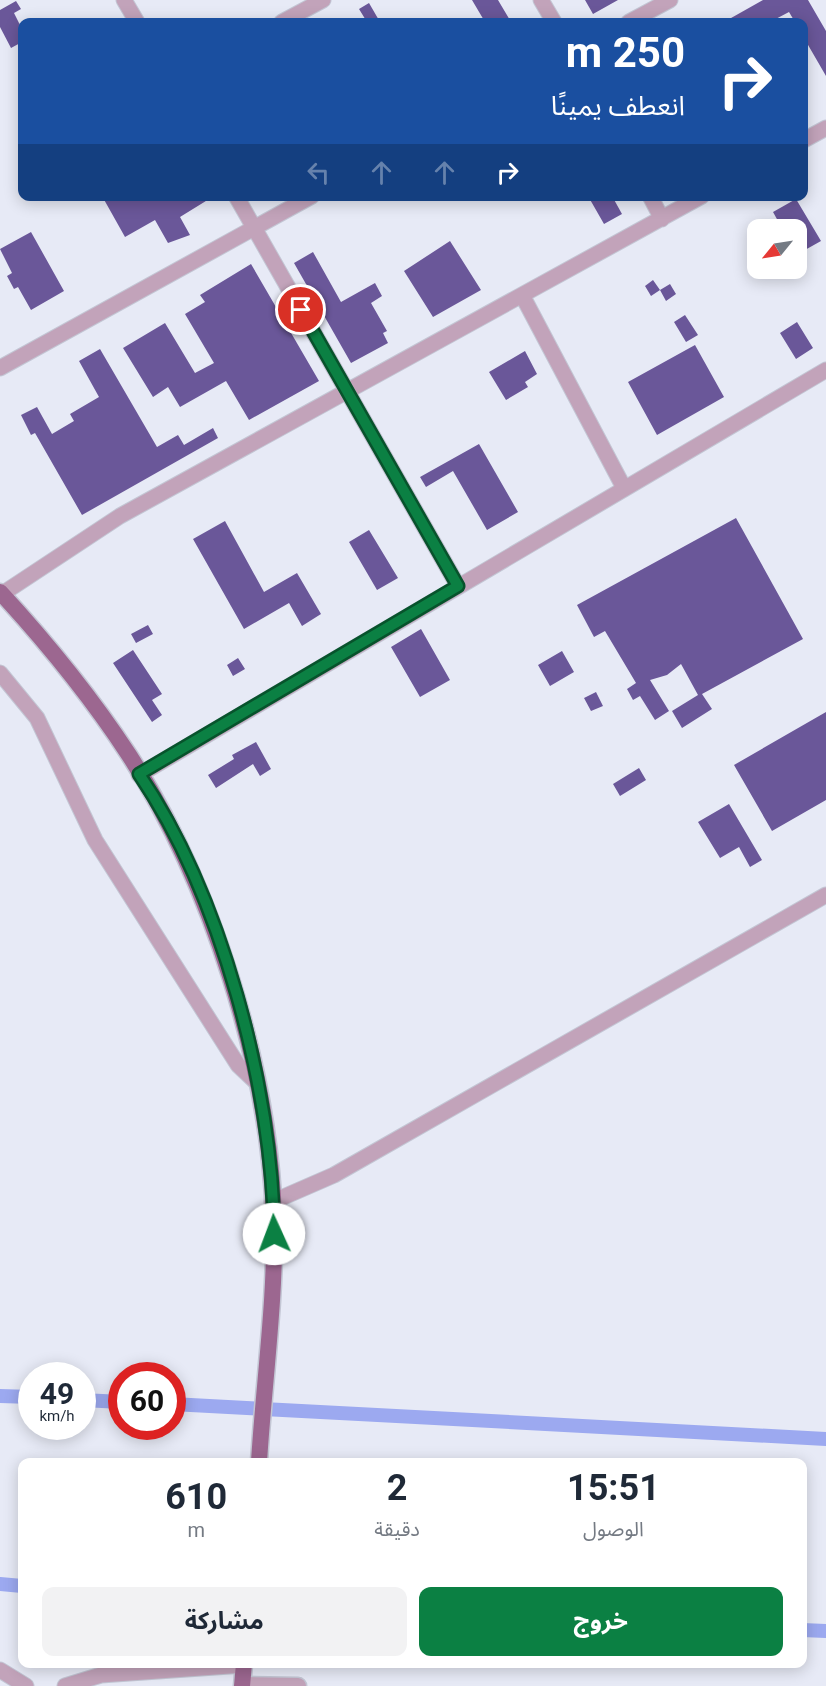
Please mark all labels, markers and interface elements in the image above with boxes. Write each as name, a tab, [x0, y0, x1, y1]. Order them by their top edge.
text: 250 m	[566, 28, 685, 77]
icon: right	[706, 42, 784, 120]
text: انعطف يمينًا	[551, 90, 685, 122]
icon: left	[302, 156, 335, 189]
icon: ahead	[365, 156, 398, 189]
icon: ahead	[428, 156, 461, 189]
icon: right	[491, 156, 524, 189]
north arrow	[747, 219, 807, 279]
map controls	[747, 219, 807, 279]
pin	[275, 284, 326, 335]
icon: arrive	[284, 293, 317, 326]
position arrow	[242, 1202, 306, 1266]
speed limit sign: 60	[108, 1362, 186, 1440]
text: 49	[40, 1376, 74, 1411]
text: km/h	[39, 1407, 75, 1425]
text: 2	[387, 1467, 407, 1509]
text: 15:51	[567, 1467, 660, 1509]
text: 610	[165, 1476, 227, 1518]
text: دقيقة	[374, 1517, 420, 1541]
text: الوصول	[583, 1517, 644, 1541]
text: m	[187, 1518, 205, 1542]
button: مشاركة	[42, 1587, 407, 1656]
button: خروج	[419, 1587, 783, 1656]

